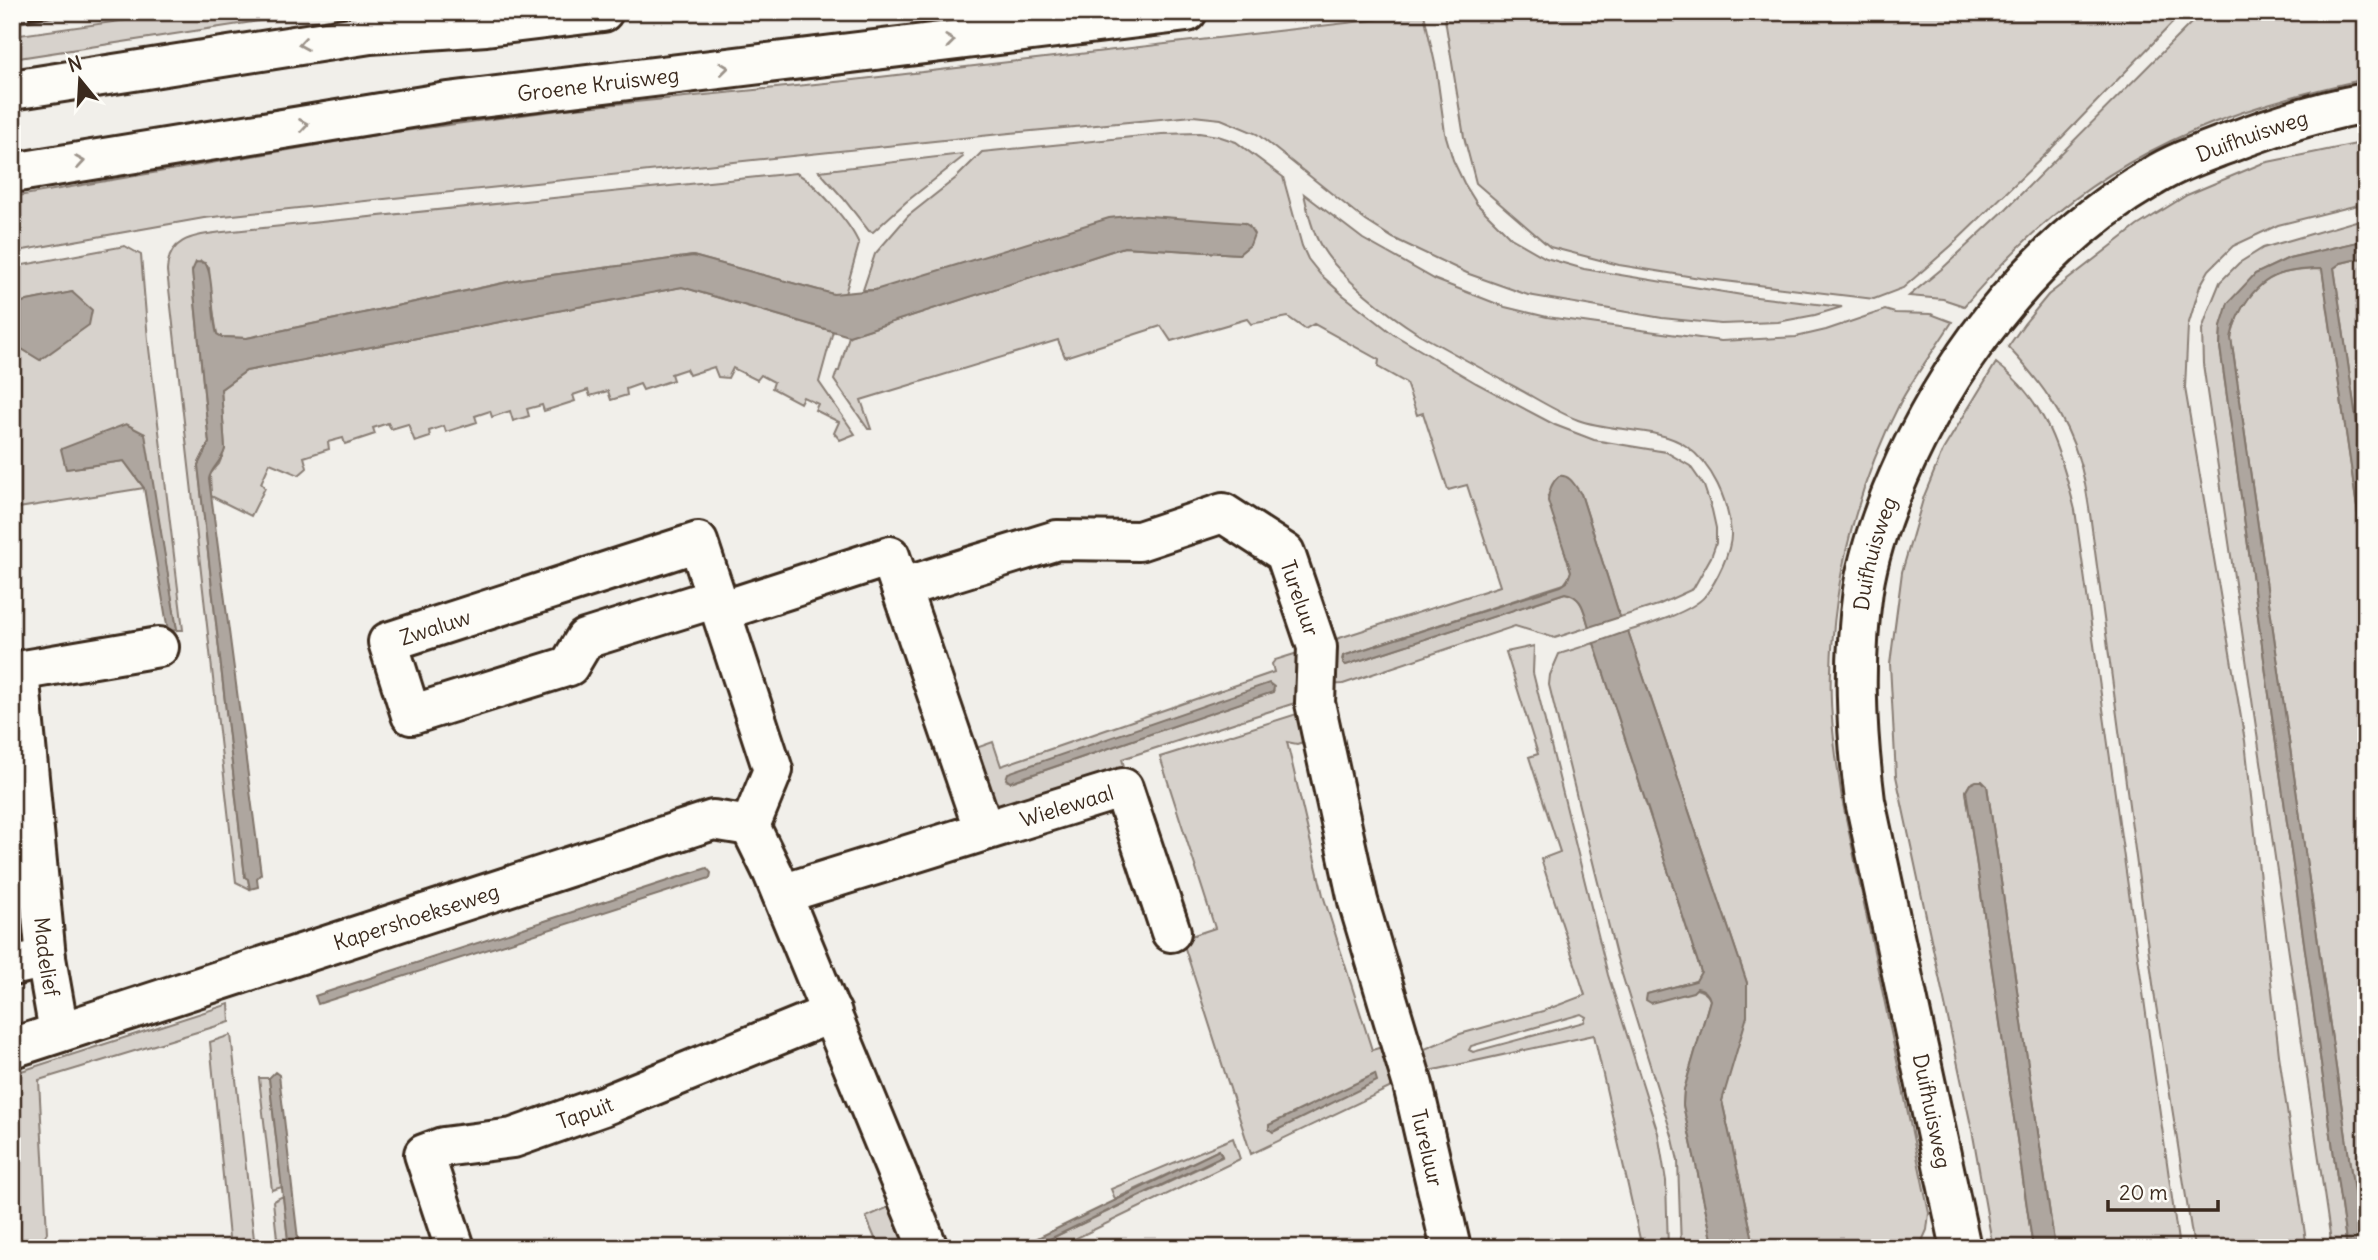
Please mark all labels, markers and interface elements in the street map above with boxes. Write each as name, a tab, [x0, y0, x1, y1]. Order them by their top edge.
one-way arrow	[944, 34, 955, 49]
one-way arrow	[297, 36, 309, 51]
north arrow	[46, 46, 116, 116]
text: N	[65, 50, 85, 77]
street label: Groene Kruisweg	[516, 60, 681, 107]
one-way arrow	[718, 61, 730, 76]
street label: Duifhuisweg	[2192, 104, 2311, 168]
one-way arrow	[298, 118, 310, 133]
one-way arrow	[74, 155, 86, 170]
street label: Duifhuisweg	[1847, 492, 1902, 612]
street label: Tureluur	[1275, 556, 1326, 640]
street label: Zwaluw	[396, 603, 474, 651]
street label: Wielewaal	[1017, 778, 1117, 833]
street label: Kapershoekseweg	[330, 877, 502, 956]
street label: Madelief	[29, 916, 66, 1000]
street label: Duifhuisweg	[1907, 1051, 1957, 1171]
street label: Tapuit	[553, 1090, 617, 1135]
street label: Tureluur	[1406, 1106, 1450, 1190]
scale bar	[2108, 1169, 2219, 1213]
text: 20 m	[2119, 1179, 2168, 1206]

